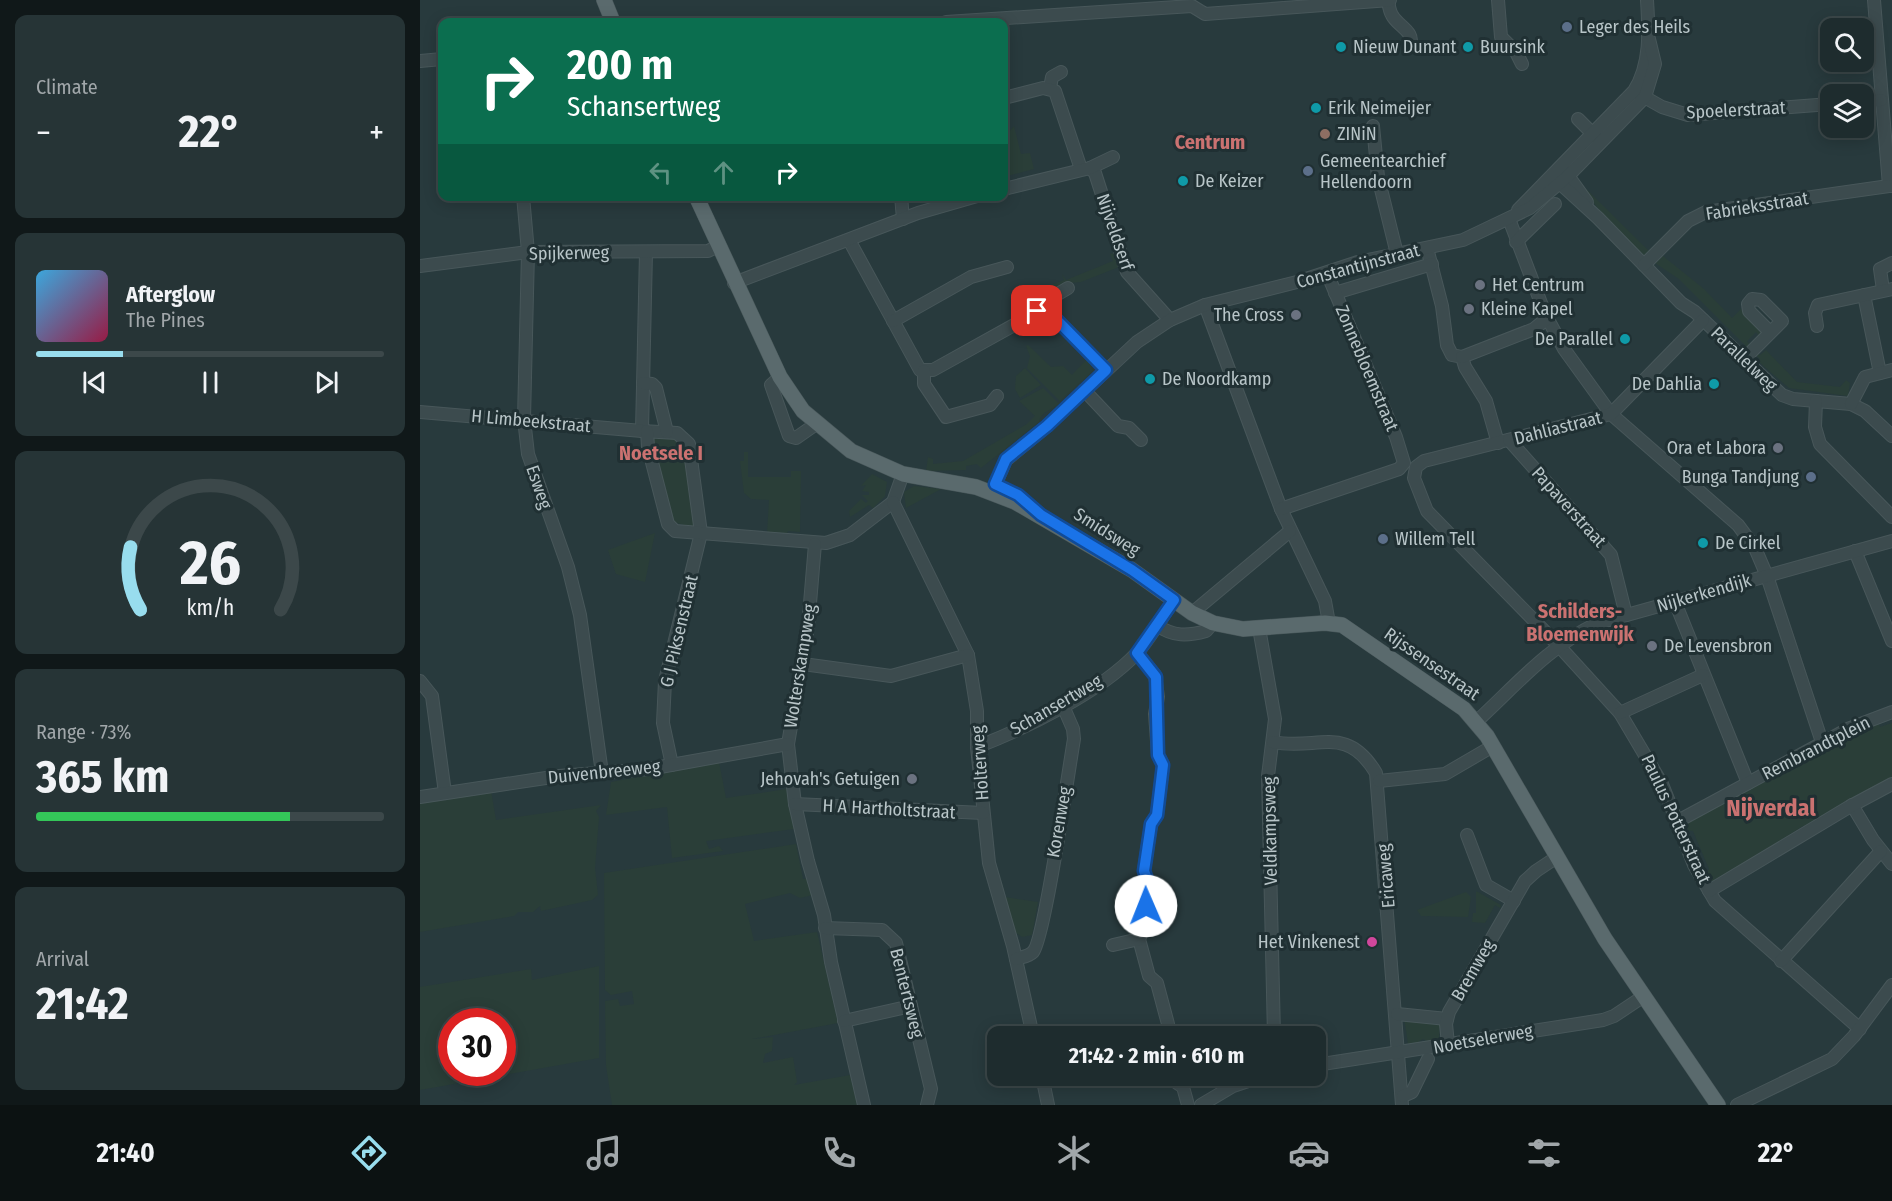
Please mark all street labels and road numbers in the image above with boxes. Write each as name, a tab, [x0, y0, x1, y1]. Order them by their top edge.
street label: Spoelerstraat	[1686, 96, 1786, 124]
street label: Fabrieksstraat	[1704, 187, 1810, 225]
street label: Nijveldserf	[1092, 191, 1139, 275]
street label: Constantijnstraat	[1294, 239, 1422, 293]
street label: Spijkerweg	[529, 241, 610, 265]
street label: Zonnebloemstraat	[1331, 302, 1403, 434]
street label: Parallelweg	[1706, 322, 1782, 396]
street label: H Limbeekstraat	[470, 405, 592, 437]
street label: Dahliastraat	[1512, 406, 1604, 449]
street label: Esweg	[521, 462, 557, 512]
street label: Papaverstraat	[1527, 462, 1611, 552]
street label: Smidsweg	[1070, 503, 1145, 561]
street label: Nijkerkendijk	[1654, 569, 1754, 617]
street label: G J Piksenstraat	[655, 573, 703, 689]
street label: Wolterskampweg	[779, 602, 821, 730]
street label: Rijssensestraat	[1380, 623, 1484, 705]
street label: Schansertweg	[1006, 670, 1106, 740]
street label: Rembrandtplein	[1758, 711, 1874, 785]
street label: Holterweg	[966, 724, 994, 801]
street label: Paulus Potterstraat	[1636, 751, 1716, 887]
street label: Duivenbreeweg	[547, 755, 662, 789]
street label: Veldkampsweg	[1258, 776, 1282, 886]
street label: Korenweg	[1042, 784, 1076, 859]
street label: H A Hartholtstraat	[822, 795, 956, 823]
street label: Ericaweg	[1372, 842, 1400, 909]
street label: Bremweg	[1447, 935, 1500, 1005]
street label: Bentertsweg	[885, 946, 929, 1041]
street label: Noetselerweg	[1431, 1019, 1535, 1059]

